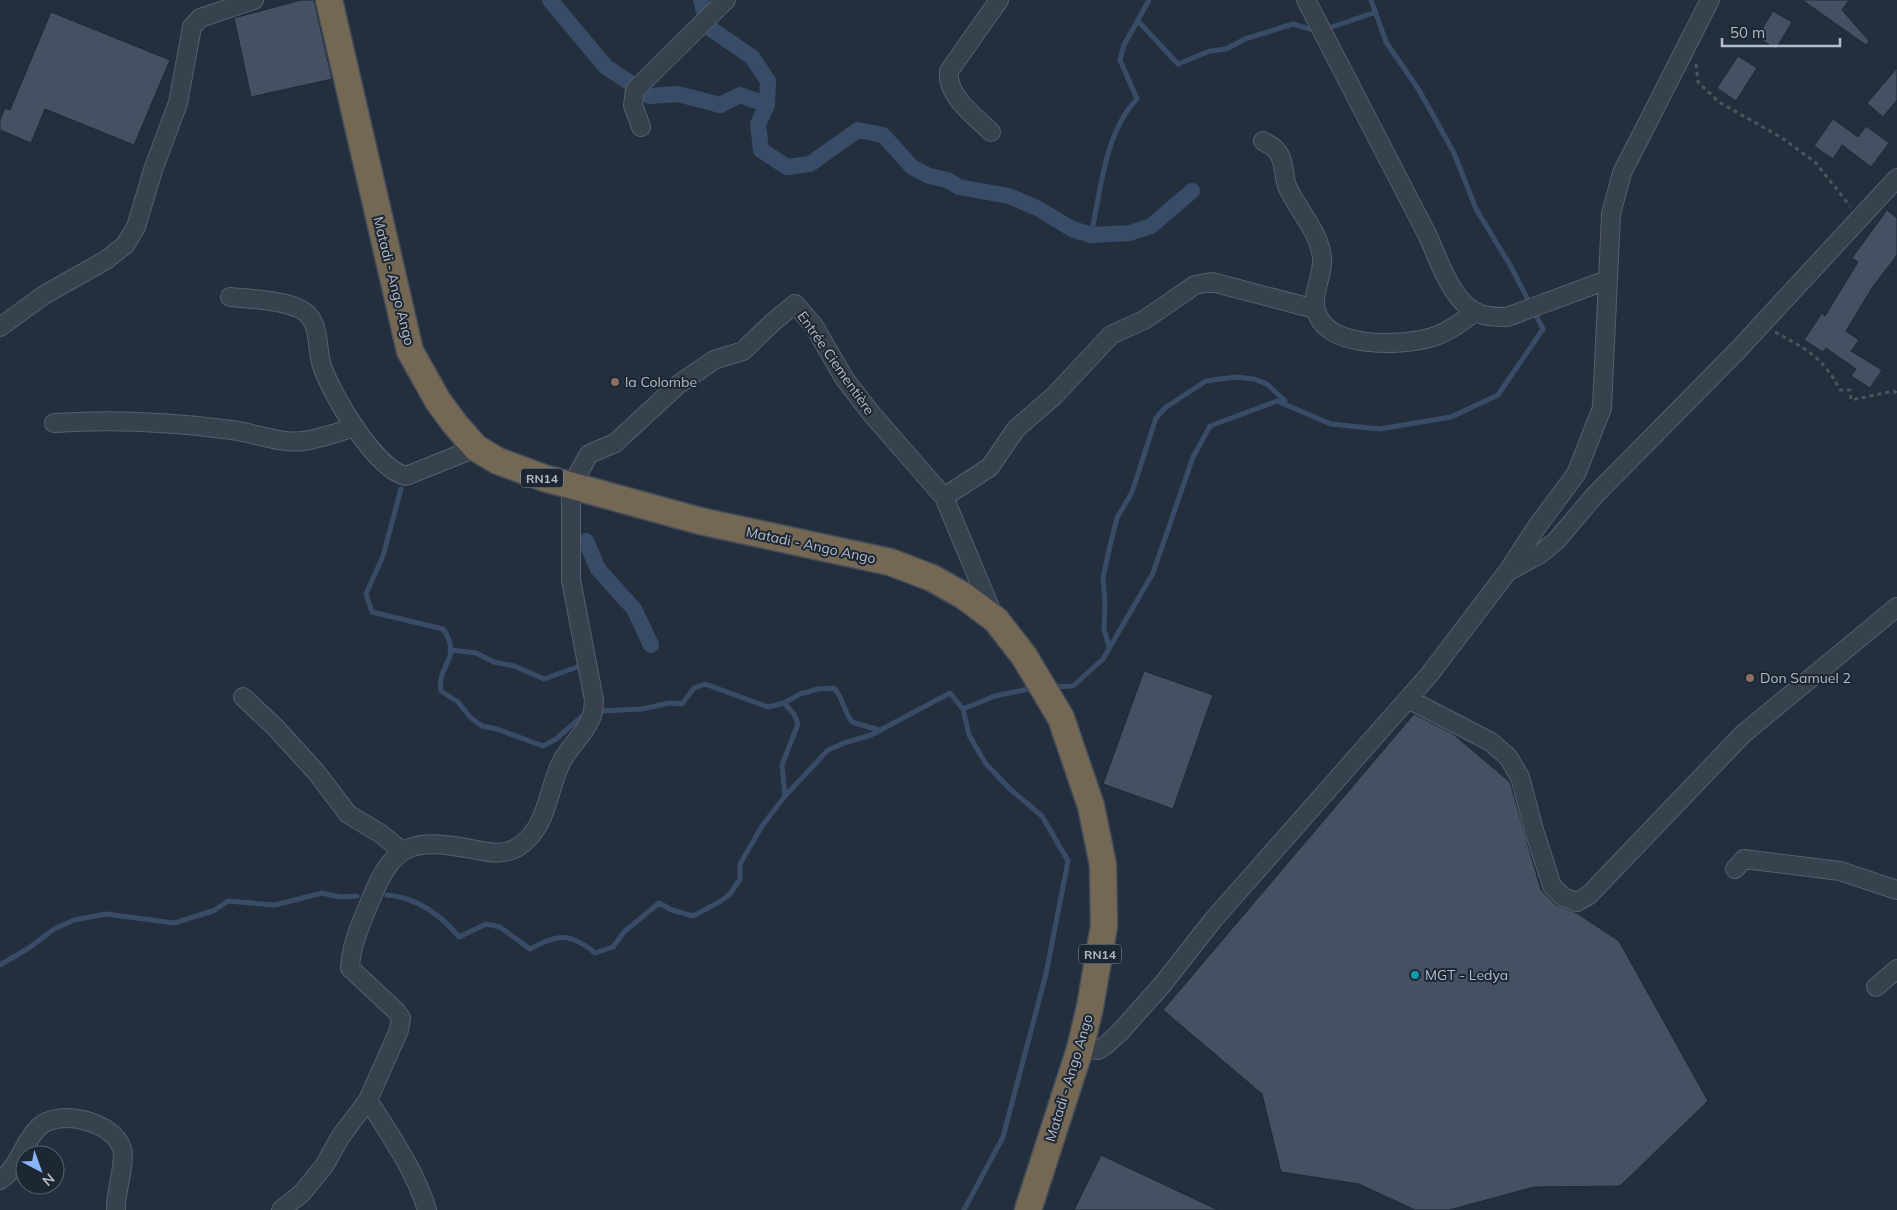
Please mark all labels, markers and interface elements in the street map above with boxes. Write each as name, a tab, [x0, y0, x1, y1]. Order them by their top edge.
scale bar	[1722, 15, 1840, 47]
text: 50 m	[1730, 23, 1765, 42]
street label: Matadi - Ango Ango	[369, 215, 419, 347]
street label: Entrée Ciementière	[794, 308, 878, 418]
place label: la Colombe	[625, 373, 697, 391]
marker: la Colombe	[609, 376, 621, 388]
road number: RN14	[521, 468, 563, 488]
street label: Matadi - Ango Ango	[744, 522, 878, 568]
place label: Don Samuel 2	[1760, 669, 1851, 687]
marker: Don Samuel 2	[1744, 672, 1756, 684]
road number: RN14	[1079, 944, 1121, 964]
place label: MGT - Ledya	[1425, 966, 1508, 984]
marker: MGT - Ledya	[1409, 969, 1421, 981]
street label: Matadi - Ango Ango	[1041, 1012, 1097, 1144]
north arrow	[15, 1145, 65, 1195]
text: N	[39, 1170, 58, 1190]

